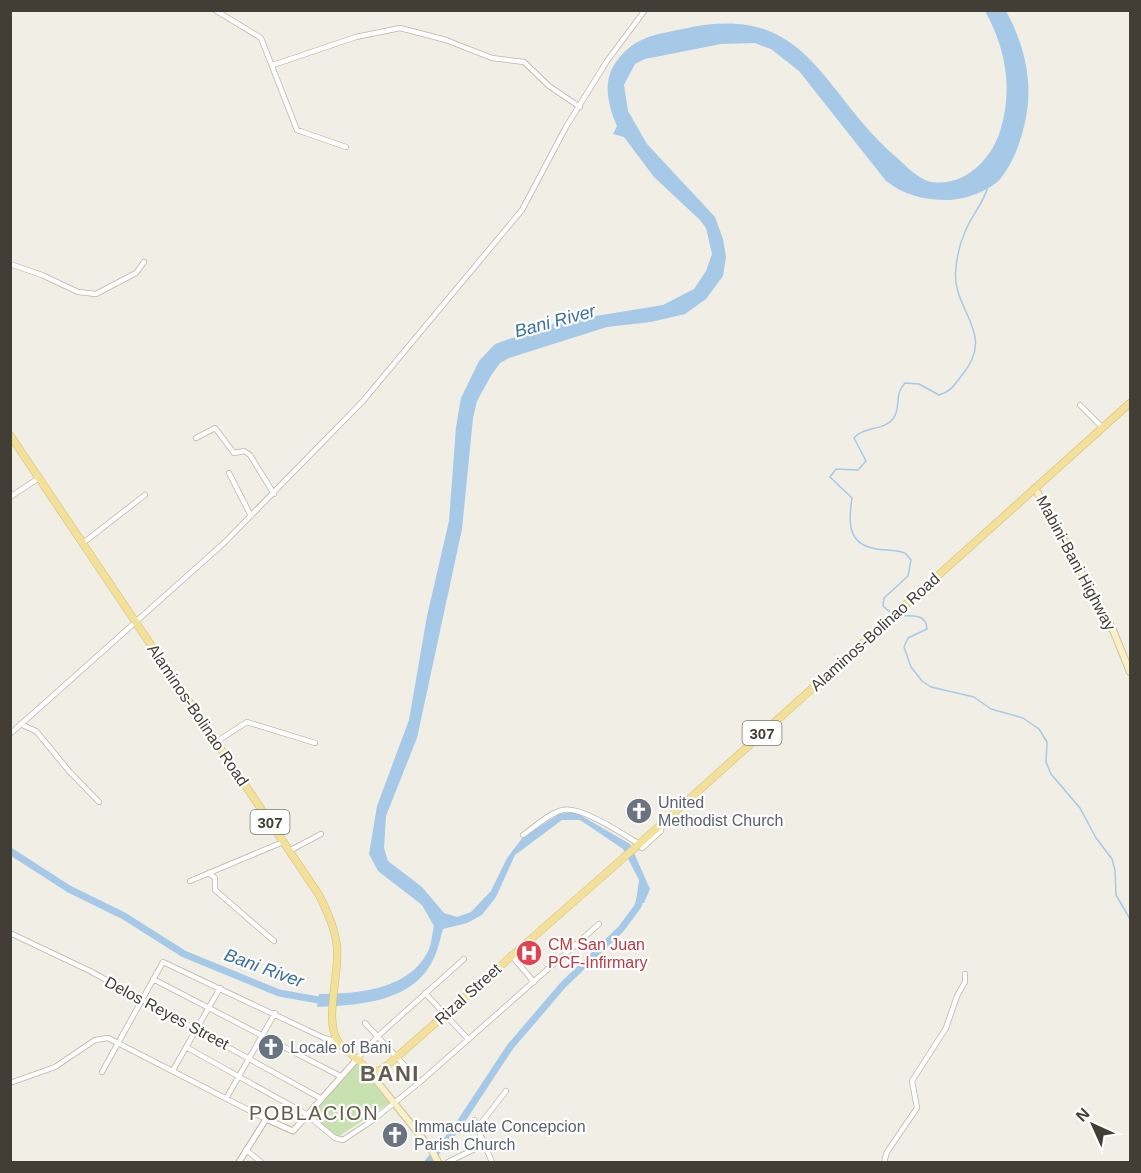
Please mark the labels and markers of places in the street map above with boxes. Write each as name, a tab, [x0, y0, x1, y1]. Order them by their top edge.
place label: United Methodist Church	[658, 794, 783, 829]
church icon: United Methodist Church	[624, 796, 654, 826]
place label: CM San Juan PCF-Infirmary	[548, 936, 648, 971]
hospital icon: CM San Juan PCF-Infirmary	[514, 938, 544, 968]
church icon: Locale of Bani	[256, 1032, 286, 1062]
place label: Locale of Bani	[290, 1039, 391, 1056]
place label: Immaculate Concepcion Parish Church	[414, 1118, 586, 1153]
church icon: Immaculate Concepcion Parish Church	[380, 1120, 410, 1150]

